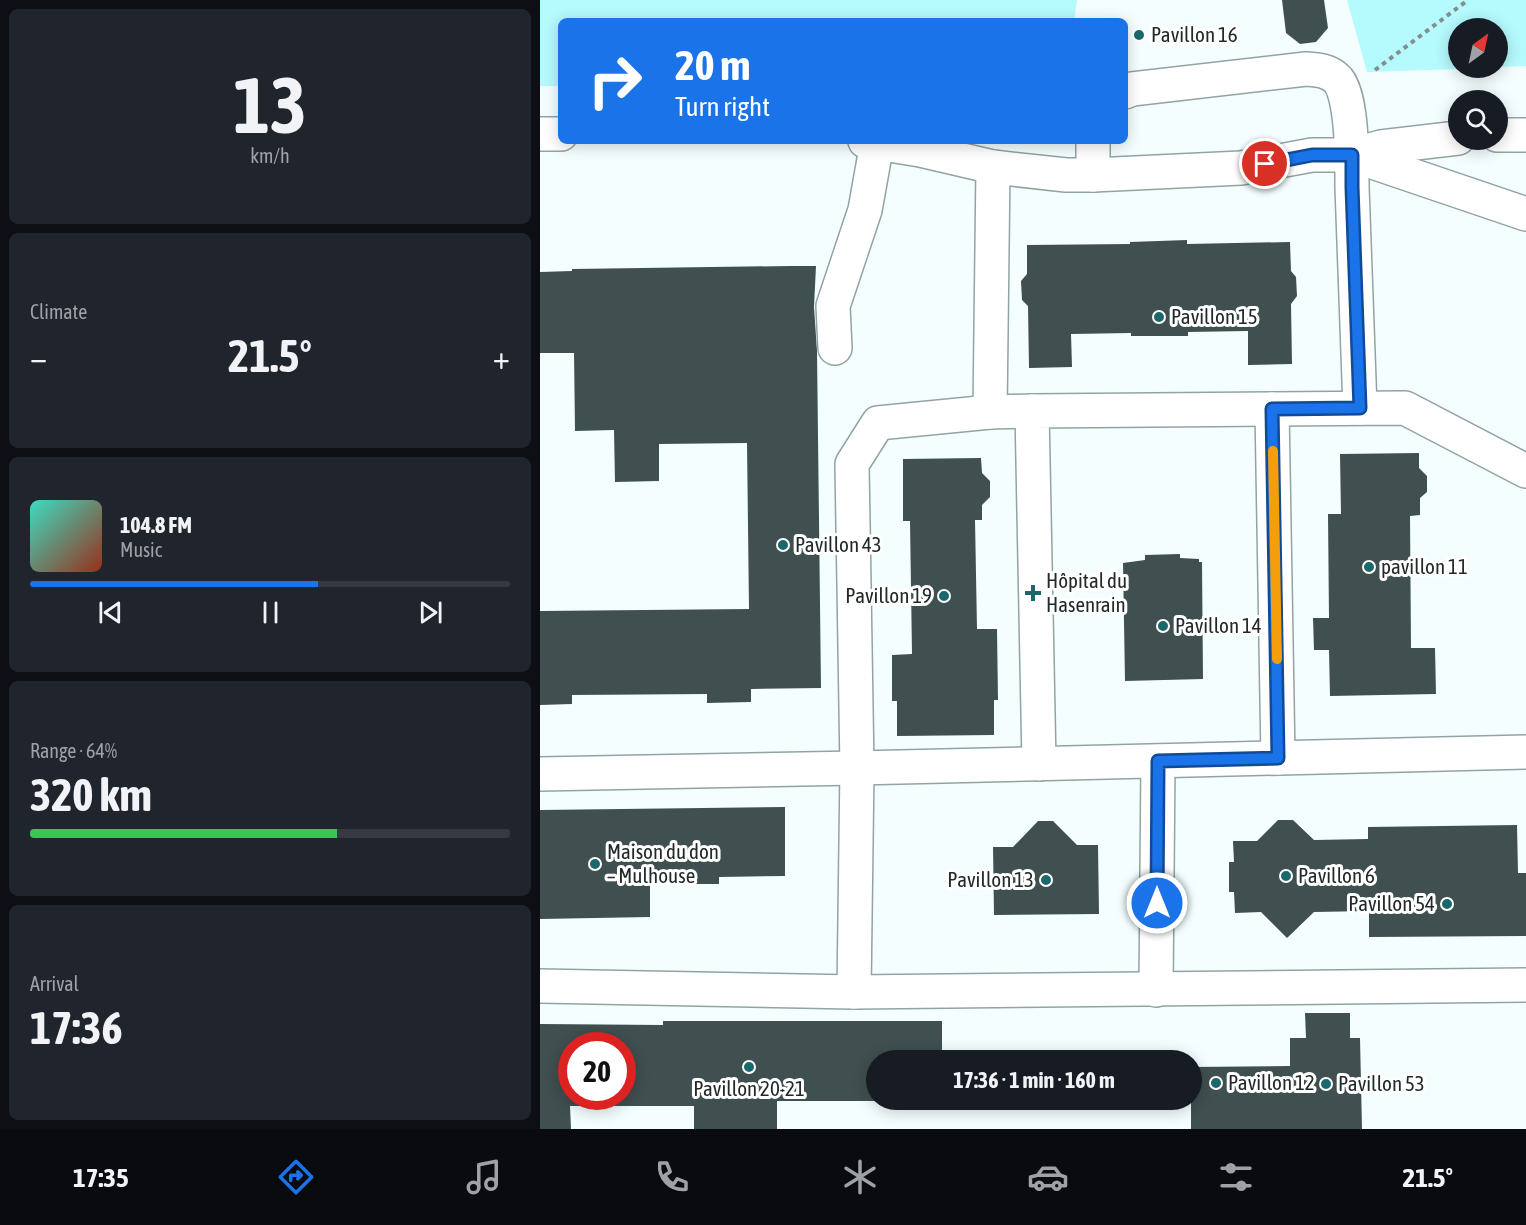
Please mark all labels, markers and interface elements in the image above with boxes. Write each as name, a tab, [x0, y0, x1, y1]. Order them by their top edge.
north arrow	[1448, 18, 1508, 78]
map controls	[1448, 18, 1508, 150]
place label: Pavillon 16	[1151, 22, 1238, 46]
marker: Pavillon 16	[1132, 28, 1146, 42]
text: 20 m	[675, 41, 750, 89]
icon: right	[576, 42, 654, 120]
text: 13	[233, 60, 307, 150]
button: search	[1448, 90, 1508, 150]
text: Turn right	[675, 91, 770, 122]
pin	[1239, 138, 1290, 189]
text: km/h	[250, 144, 290, 167]
icon: arrive	[1248, 147, 1281, 180]
text: Climate	[30, 300, 87, 323]
place label: Pavillon 15	[1171, 304, 1258, 328]
marker: Pavillon 15	[1152, 310, 1166, 324]
text: 21.5°	[228, 330, 312, 382]
text: −	[30, 338, 47, 376]
text: +	[493, 338, 510, 376]
text: 104.8 FM	[120, 512, 192, 538]
place label: Pavillon 43	[795, 532, 882, 556]
text: Music	[120, 538, 162, 561]
marker: Pavillon 43	[776, 538, 790, 552]
place label: pavillon 11	[1381, 554, 1468, 578]
marker: pavillon 11	[1362, 560, 1376, 574]
place label: Hôpital du Hasenrain	[1046, 568, 1127, 616]
place label: Pavillon 19	[845, 583, 932, 607]
marker: Hôpital du Hasenrain	[1024, 584, 1042, 602]
marker: Pavillon 19	[937, 589, 951, 603]
icon: previous	[94, 596, 127, 629]
icon: pause	[254, 596, 287, 629]
icon: next	[414, 596, 447, 629]
place label: Pavillon 14	[1175, 613, 1262, 637]
marker: Pavillon 14	[1156, 619, 1170, 633]
text: Range · 64%	[30, 739, 117, 762]
text: 320 km	[30, 769, 152, 821]
place label: Maison du don – Mulhouse	[607, 839, 719, 887]
marker: Maison du don – Mulhouse	[588, 857, 602, 871]
place label: Pavillon 6	[1298, 863, 1375, 887]
place label: Pavillon 13	[947, 867, 1034, 891]
marker: Pavillon 6	[1279, 869, 1293, 883]
position arrow	[1125, 871, 1189, 935]
marker: Pavillon 13	[1039, 873, 1053, 887]
place label: Pavillon 54	[1348, 891, 1435, 915]
marker: Pavillon 54	[1440, 897, 1454, 911]
text: Arrival	[30, 972, 79, 995]
text: 17:36	[30, 1002, 123, 1054]
speed limit sign: 20	[558, 1032, 636, 1110]
marker: Pavillon 20-21	[742, 1060, 756, 1074]
text: 17:36 · 1 min · 160 m	[953, 1067, 1115, 1093]
place label: Pavillon 12	[1228, 1070, 1315, 1094]
place label: Pavillon 53	[1338, 1071, 1425, 1095]
place label: Pavillon 20-21	[693, 1076, 805, 1100]
marker: Pavillon 12	[1209, 1076, 1223, 1090]
marker: Pavillon 53	[1319, 1077, 1333, 1091]
icon: directions	[275, 1156, 317, 1198]
icon: music	[463, 1156, 505, 1198]
icon: phone	[651, 1156, 693, 1198]
icon: climate	[839, 1156, 881, 1198]
icon: car	[1027, 1156, 1069, 1198]
icon: filters	[1215, 1156, 1257, 1198]
text: 17:35	[73, 1162, 129, 1193]
text: 21.5°	[1403, 1162, 1453, 1193]

